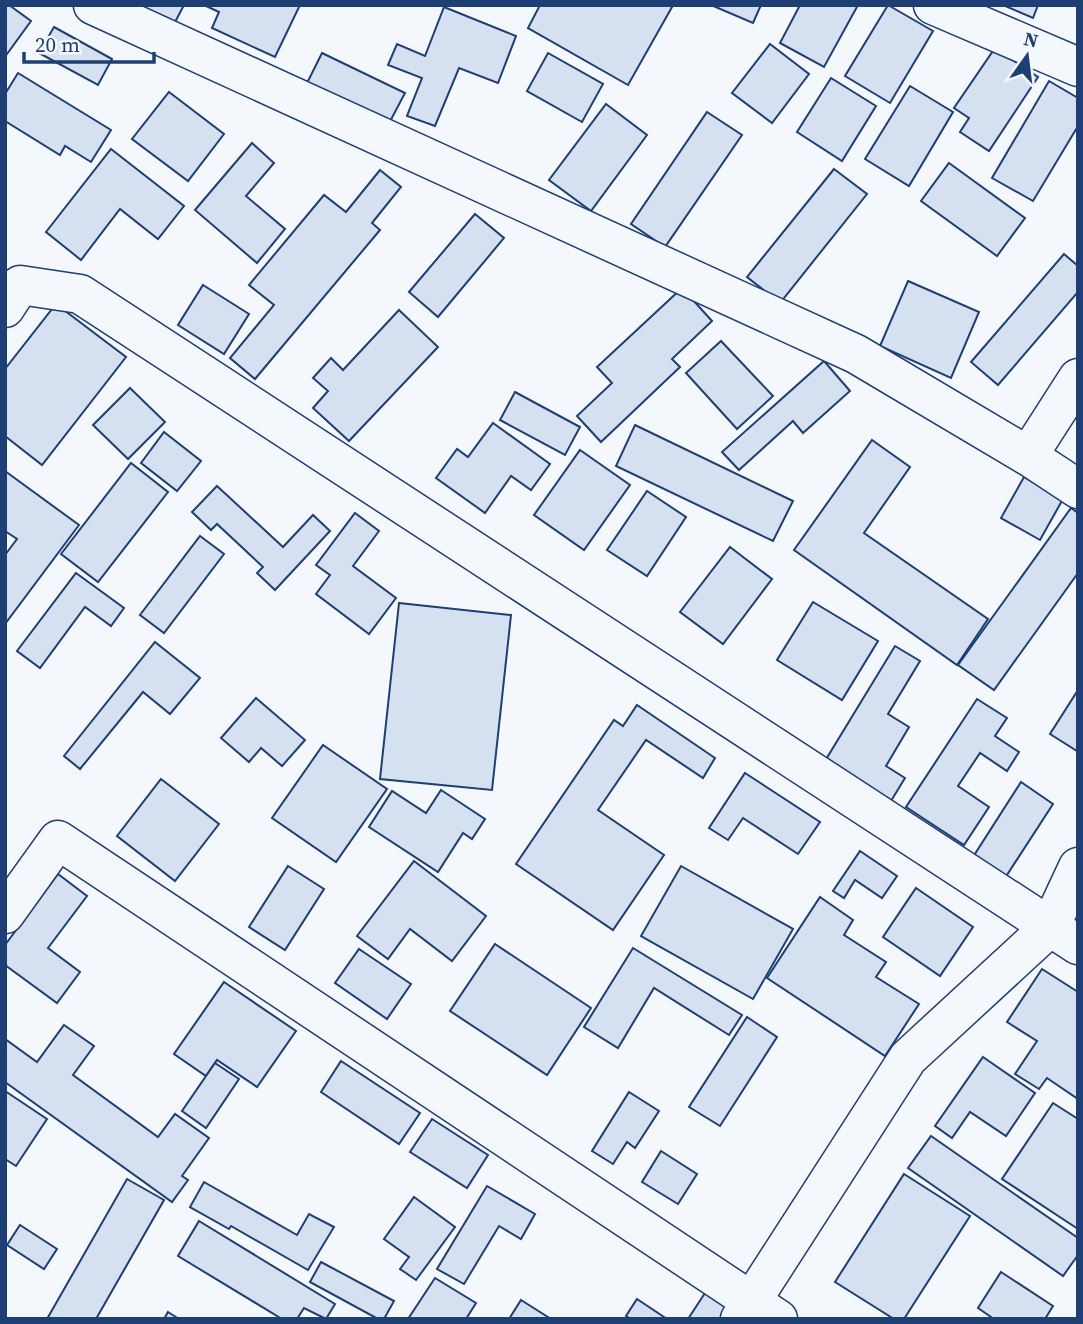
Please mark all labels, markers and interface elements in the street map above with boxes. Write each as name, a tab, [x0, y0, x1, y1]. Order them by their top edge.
scale bar	[24, 21, 154, 65]
north arrow	[992, 21, 1062, 91]
text: N	[1021, 25, 1041, 54]
text: 20 m	[35, 30, 80, 59]

